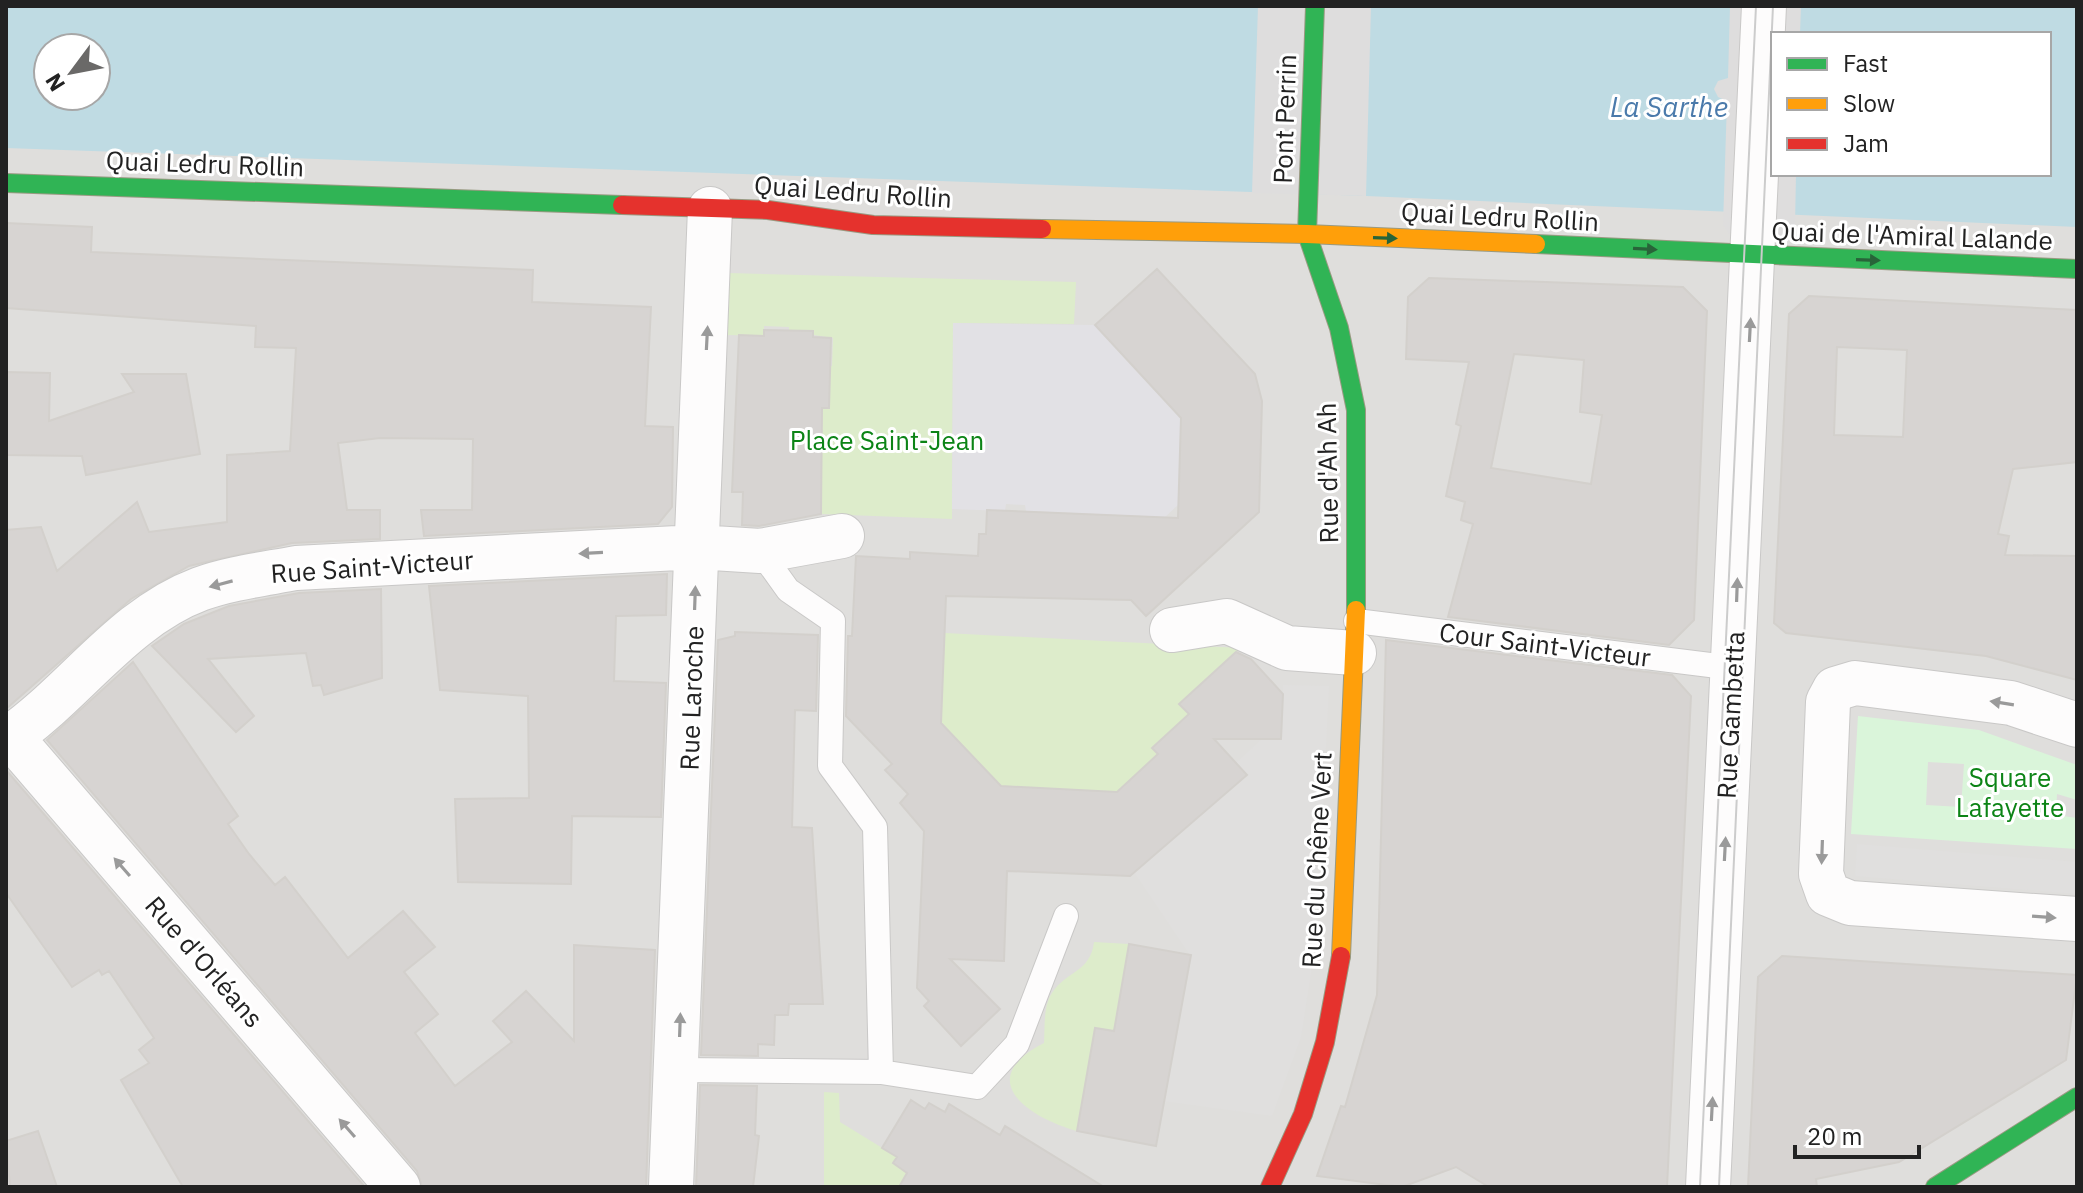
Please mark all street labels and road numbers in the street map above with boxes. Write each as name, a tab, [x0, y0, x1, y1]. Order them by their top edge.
street label: Pont Perrin	[1265, 54, 1303, 184]
street label: Quai Ledru Rollin	[105, 143, 305, 183]
street label: Quai Ledru Rollin	[753, 167, 953, 215]
street label: Quai Ledru Rollin	[1400, 194, 1600, 238]
street label: Quai de l'Amiral Lalande	[1771, 213, 2053, 257]
street label: Rue d'Ah Ah	[1309, 402, 1345, 544]
street label: Rue Saint-Victeur	[269, 542, 475, 590]
street label: Cour Saint-Victeur	[1437, 614, 1653, 674]
street label: Rue Laroche	[671, 625, 711, 771]
street label: Rue Gambetta	[1709, 630, 1751, 800]
street label: Rue du Chêne Vert	[1293, 751, 1339, 969]
street label: Rue d'Orléans	[138, 888, 271, 1034]

